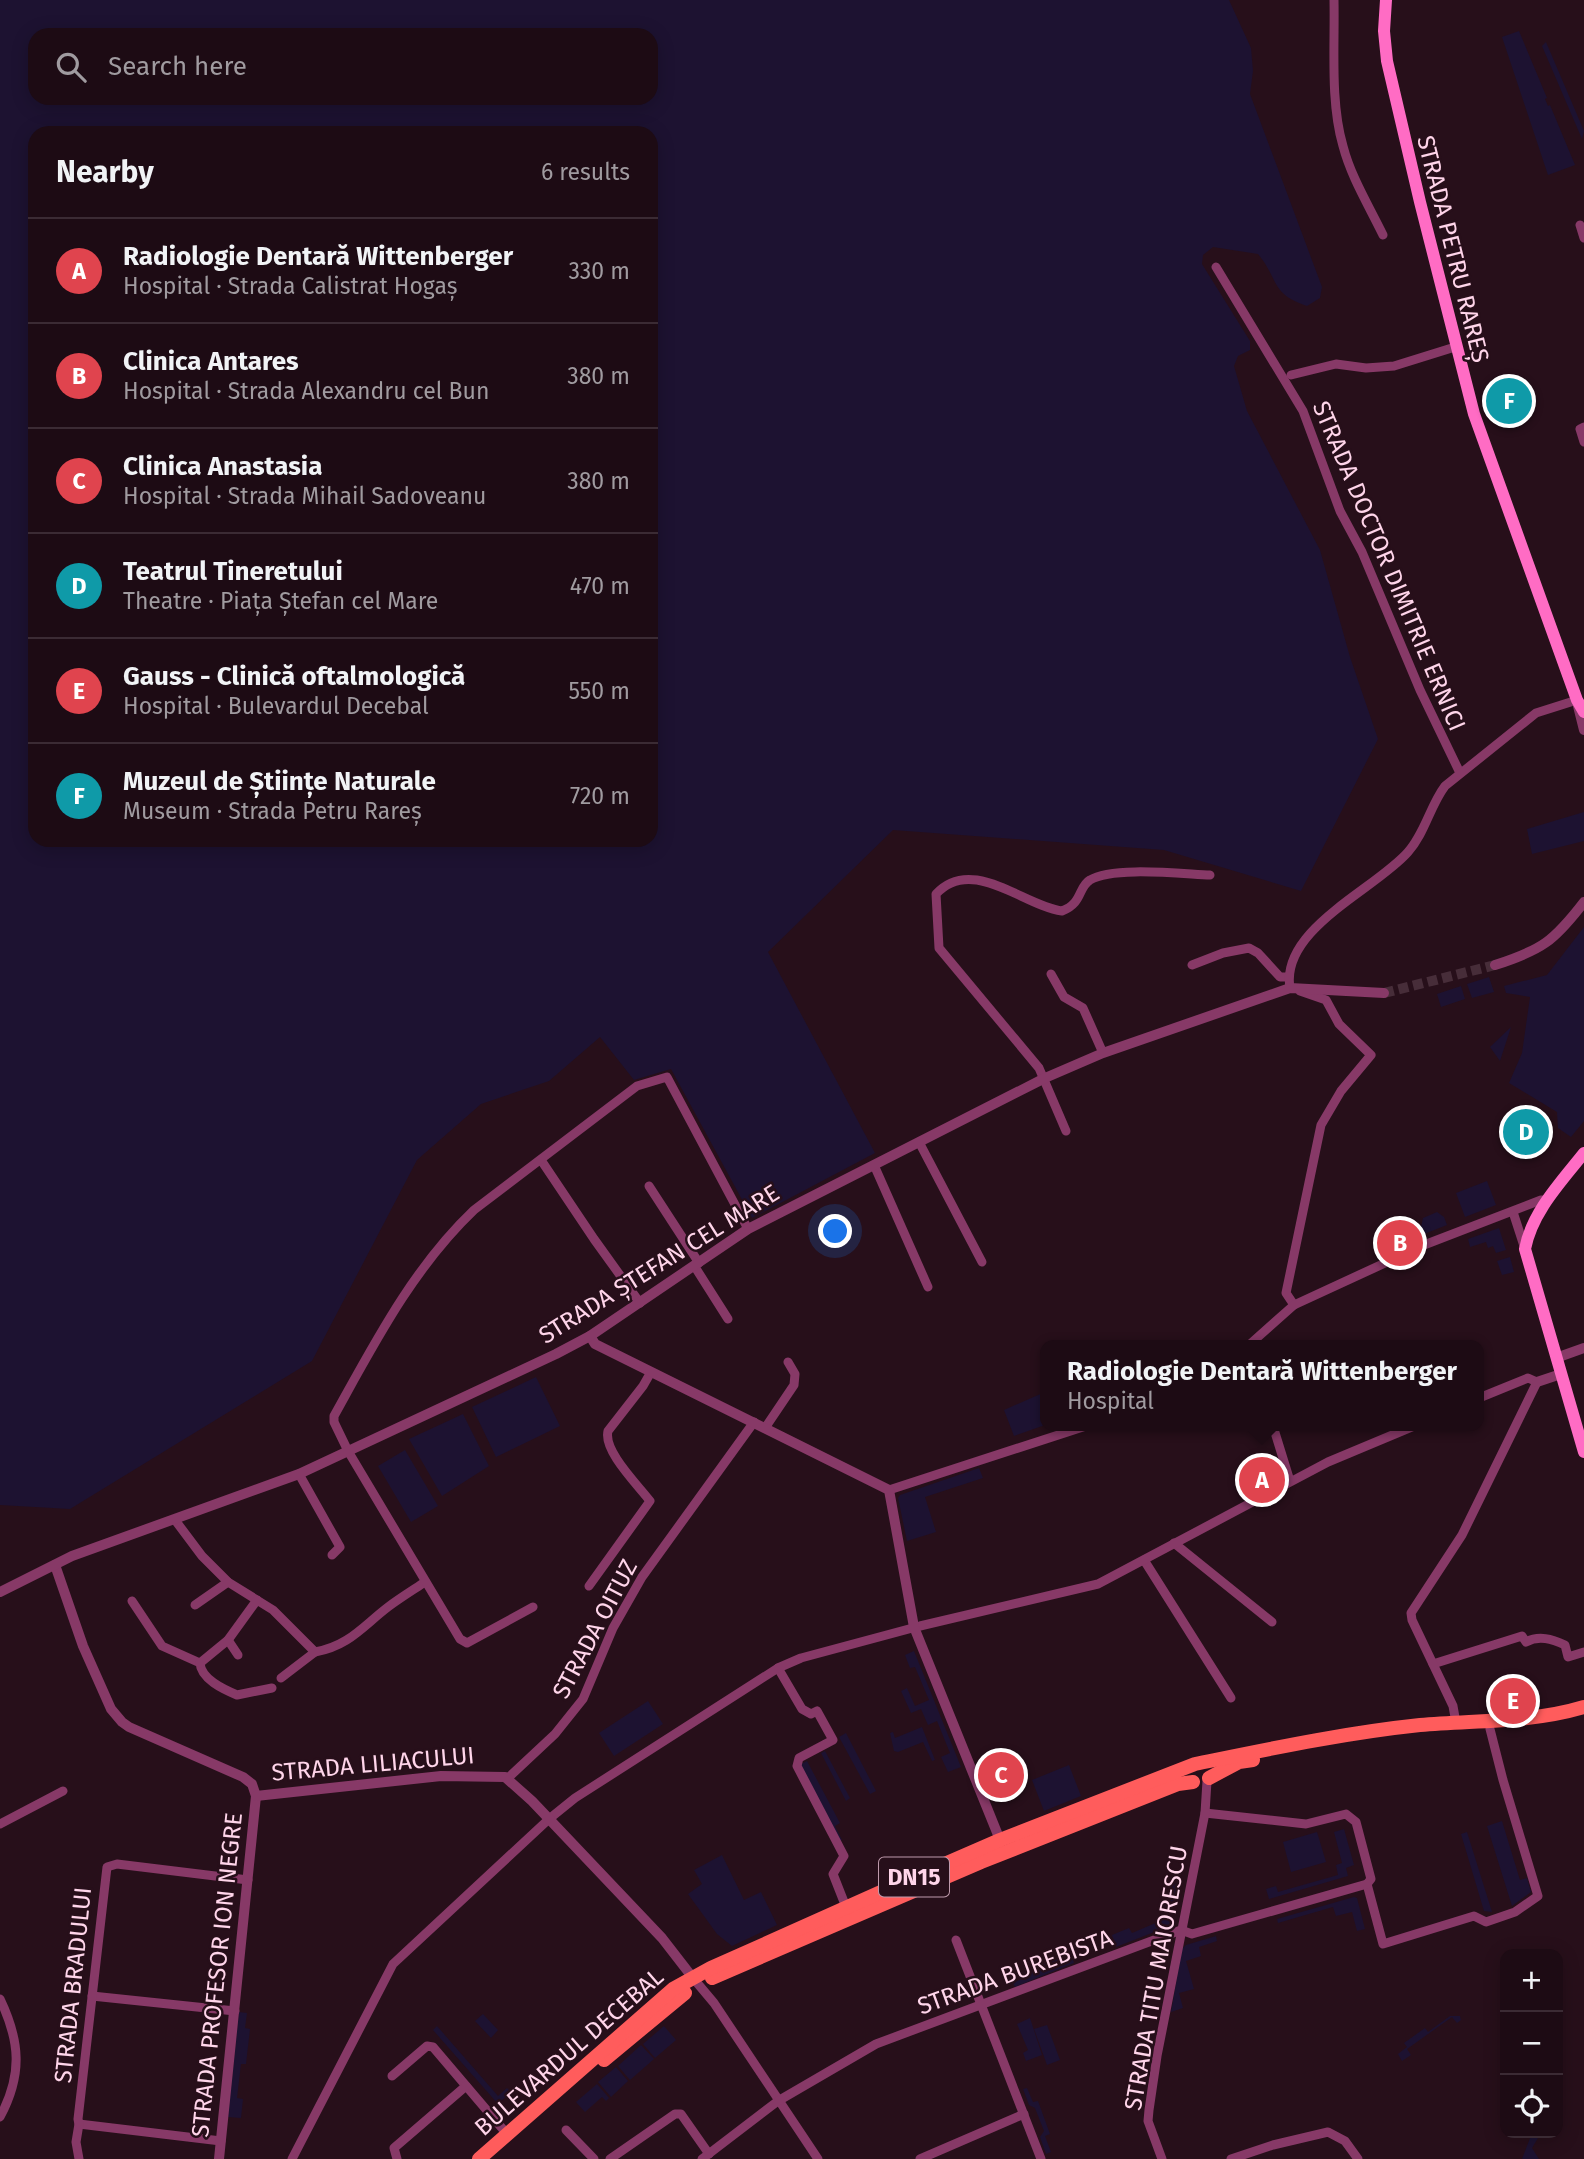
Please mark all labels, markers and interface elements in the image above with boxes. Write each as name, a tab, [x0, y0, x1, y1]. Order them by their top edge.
search box	[28, 28, 658, 105]
icon: search	[52, 48, 90, 86]
text: Search here	[108, 51, 247, 82]
street label: STRADA PETRU RAREȘ	[1410, 133, 1495, 366]
text: Nearby	[56, 154, 154, 190]
text: 6 results	[541, 158, 630, 186]
text: Radiologie Dentară Wittenberger	[123, 241, 513, 272]
text: A	[72, 257, 86, 285]
text: 330 m	[568, 257, 630, 285]
text: Hospital · Strada Calistrat Hogaș	[123, 272, 457, 300]
text: Clinica Antares	[123, 346, 299, 377]
text: B	[72, 362, 86, 390]
text: 380 m	[567, 362, 630, 390]
pin: F	[1486, 375, 1532, 427]
text: Hospital · Strada Alexandru cel Bun	[123, 377, 489, 405]
street label: STRADA DOCTOR DIMITRIE ERNICI	[1307, 397, 1471, 735]
text: Clinica Anastasia	[123, 451, 322, 482]
text: C	[72, 467, 86, 495]
text: 380 m	[567, 467, 630, 495]
text: Hospital · Strada Mihail Sadoveanu	[123, 482, 486, 510]
text: Teatrul Tineretului	[123, 556, 343, 587]
text: D	[72, 572, 86, 600]
text: 470 m	[570, 572, 630, 600]
text: Theatre · Piața Ștefan cel Mare	[123, 587, 438, 615]
text: Gauss - Clinică oftalmologică	[123, 661, 465, 692]
text: E	[73, 677, 85, 705]
text: 550 m	[568, 677, 630, 705]
text: Hospital · Bulevardul Decebal	[123, 692, 429, 720]
text: Muzeul de Științe Naturale	[123, 766, 436, 797]
text: F	[73, 782, 85, 810]
text: 720 m	[570, 782, 630, 810]
text: Museum · Strada Petru Rareș	[123, 797, 422, 825]
pin: D	[1503, 1106, 1549, 1158]
street label: STRADA ȘTEFAN CEL MARE	[534, 1179, 785, 1350]
your location	[818, 1214, 852, 1248]
pin: B	[1377, 1217, 1423, 1269]
popup	[1040, 1340, 1484, 1431]
text: Radiologie Dentară Wittenberger	[1067, 1356, 1457, 1387]
text: Hospital	[1067, 1387, 1154, 1415]
pin: A	[1239, 1454, 1285, 1506]
street label: STRADA OITUZ	[547, 1555, 643, 1703]
pin: E	[1490, 1675, 1536, 1727]
street label: STRADA LILIACULUI	[270, 1741, 476, 1787]
pin: C	[978, 1749, 1024, 1801]
street label: STRADA PROFESOR ION NEGRE	[186, 1811, 248, 2139]
street label: STRADA TITU MAIORESCU	[1119, 1844, 1193, 2112]
road number: DN15	[879, 1858, 949, 1896]
street label: STRADA BRADULUI	[49, 1886, 97, 2084]
street label: STRADA BUREBISTA	[914, 1924, 1117, 2020]
map controls	[1500, 1949, 1563, 2138]
button: +	[1500, 1949, 1563, 2012]
street label: BULEVARDUL DECEBAL	[469, 1962, 669, 2142]
button: −	[1500, 2012, 1563, 2075]
button: locate	[1500, 2075, 1563, 2138]

